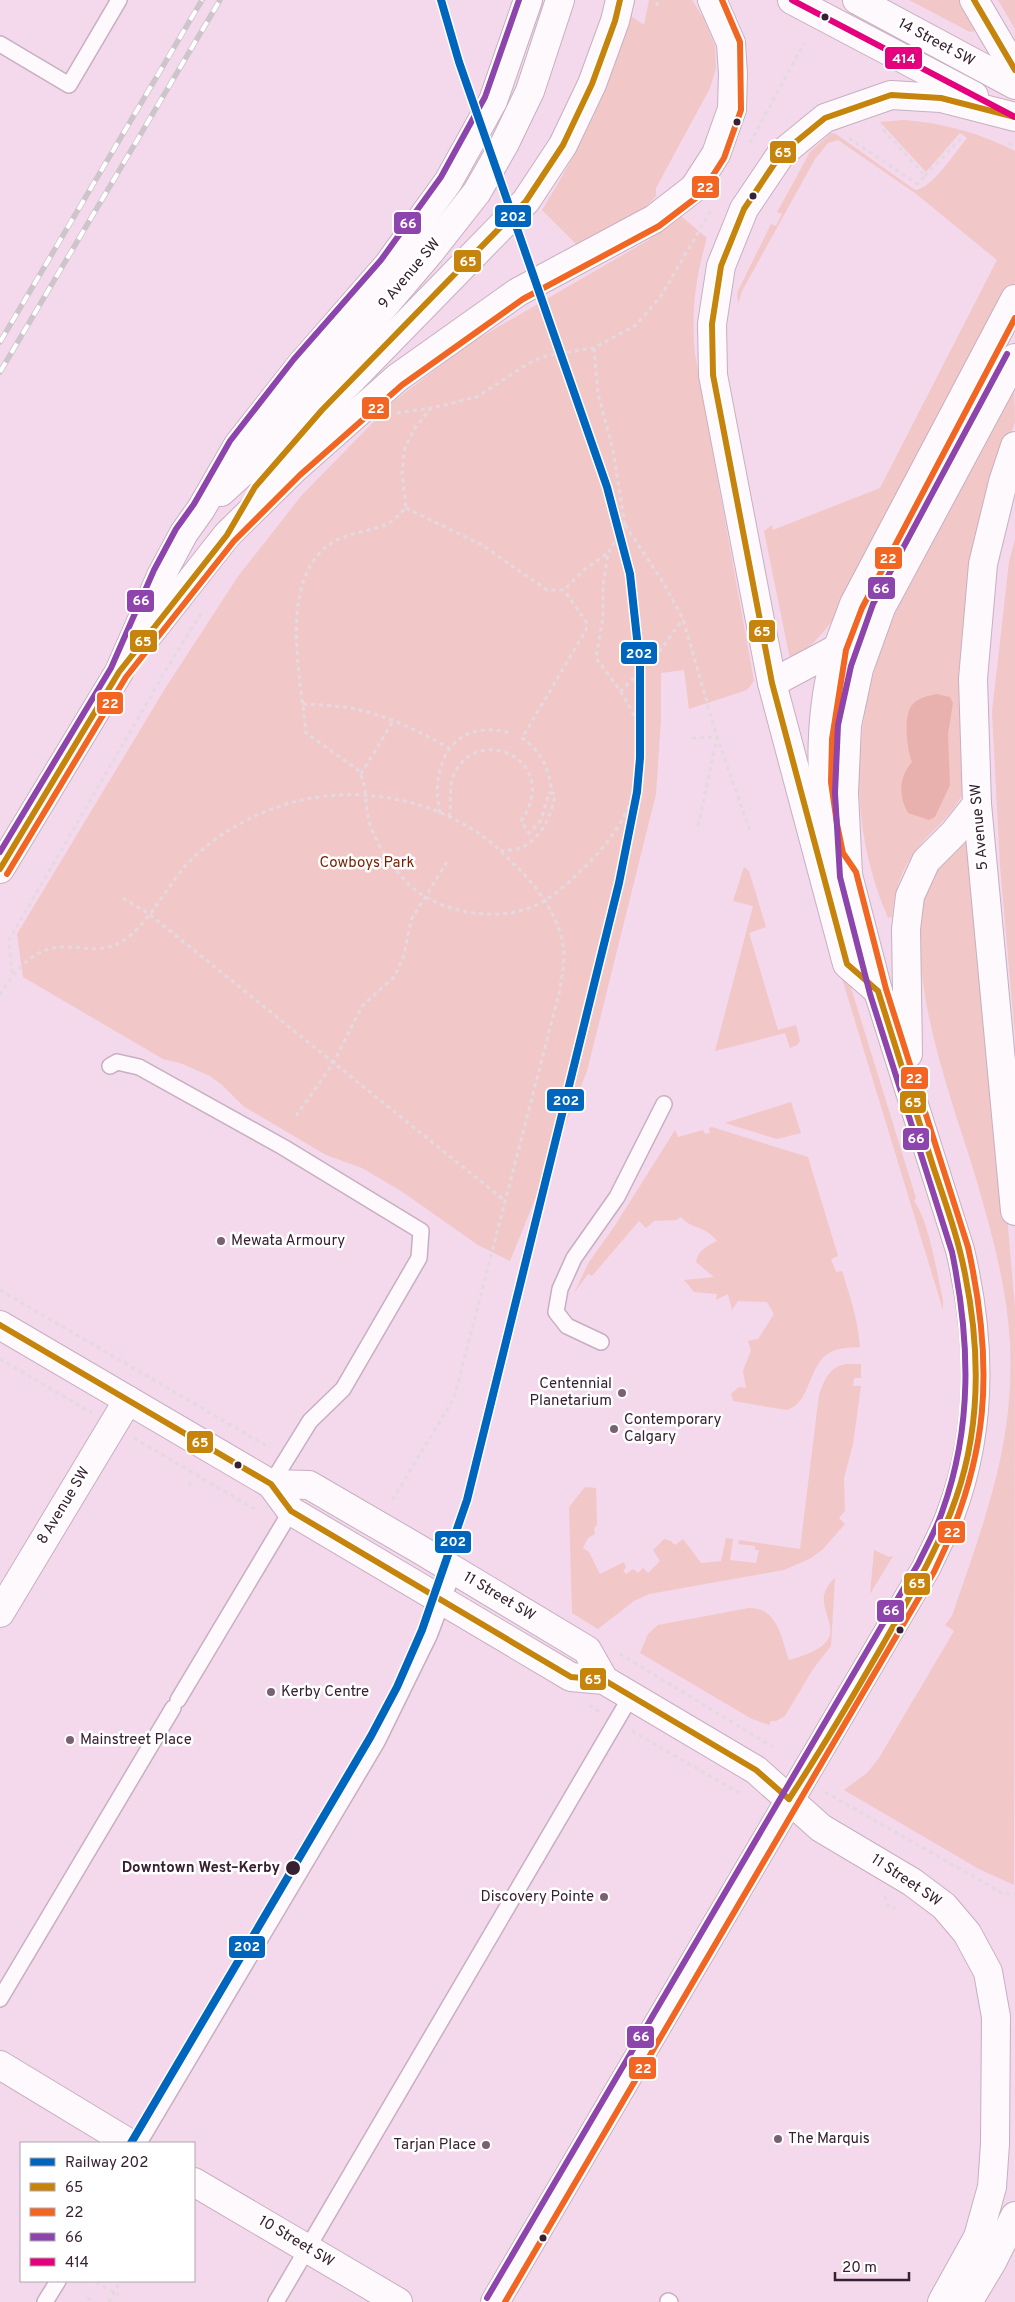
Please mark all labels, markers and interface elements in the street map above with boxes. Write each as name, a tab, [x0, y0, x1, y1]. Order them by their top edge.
unlabelled marker	[820, 12, 830, 22]
street label: 14 Street SW	[894, 15, 978, 71]
line badge: 414	[884, 46, 923, 70]
text: 414	[892, 51, 916, 68]
unlabelled marker	[732, 117, 742, 127]
line badge: 65	[769, 140, 797, 164]
text: 65	[774, 145, 792, 162]
line badge: 22	[691, 175, 720, 199]
text: 22	[696, 180, 714, 197]
unlabelled marker	[748, 191, 758, 201]
line badge: 202	[494, 204, 532, 228]
text: 202	[500, 209, 526, 226]
line badge: 66	[393, 211, 422, 235]
text: 66	[399, 216, 417, 233]
street label: 9 Avenue SW	[375, 235, 445, 313]
line badge: 65	[453, 249, 482, 273]
text: 65	[459, 254, 477, 271]
line badge: 22	[361, 396, 390, 420]
text: 22	[367, 401, 385, 418]
line badge: 22	[874, 546, 903, 570]
text: 22	[879, 551, 897, 568]
line badge: 66	[867, 576, 896, 600]
text: 66	[872, 581, 890, 598]
line badge: 66	[126, 589, 155, 613]
text: 66	[132, 593, 150, 610]
line badge: 65	[748, 619, 776, 643]
text: 65	[753, 624, 771, 641]
line badge: 65	[129, 629, 158, 653]
text: 65	[134, 634, 152, 651]
line badge: 202	[620, 641, 658, 665]
text: 202	[626, 646, 652, 663]
line badge: 22	[96, 691, 124, 715]
text: 22	[101, 696, 119, 713]
street label: 5 Avenue SW	[967, 783, 993, 871]
park label: Cowboys Park	[320, 854, 414, 873]
line badge: 22	[900, 1066, 929, 1090]
text: 22	[905, 1071, 923, 1088]
line badge: 202	[546, 1088, 585, 1112]
line badge: 65	[899, 1090, 927, 1114]
text: 202	[553, 1093, 579, 1110]
text: 65	[904, 1095, 922, 1112]
line badge: 66	[902, 1127, 930, 1151]
text: 66	[907, 1131, 925, 1148]
place label: Mewata Armoury	[231, 1232, 345, 1251]
marker: Mewata Armoury	[215, 1235, 227, 1247]
place label: Centennial Planetarium	[530, 1375, 612, 1411]
marker: Centennial Planetarium	[616, 1387, 628, 1399]
place label: Contemporary Calgary	[624, 1411, 722, 1447]
marker: Contemporary Calgary	[608, 1423, 620, 1435]
line badge: 65	[186, 1430, 214, 1454]
text: 65	[191, 1435, 209, 1452]
unlabelled marker	[233, 1460, 243, 1470]
street label: 8 Avenue SW	[33, 1464, 95, 1548]
line badge: 22	[937, 1520, 966, 1544]
text: 22	[943, 1525, 961, 1542]
line badge: 202	[434, 1530, 472, 1554]
text: 202	[440, 1534, 466, 1551]
street label: 11 Street SW	[459, 1568, 539, 1626]
line badge: 65	[903, 1572, 931, 1596]
text: 65	[908, 1576, 926, 1593]
line badge: 66	[876, 1599, 905, 1623]
text: 66	[882, 1603, 900, 1620]
unlabelled marker	[895, 1625, 905, 1635]
line badge: 65	[579, 1667, 607, 1691]
text: 65	[584, 1672, 602, 1689]
place label: Kerby Centre	[281, 1683, 369, 1702]
marker: Kerby Centre	[265, 1686, 277, 1698]
place label: Mainstreet Place	[80, 1731, 192, 1750]
marker: Mainstreet Place	[64, 1734, 76, 1746]
street label: 11 Street SW	[867, 1851, 945, 1911]
place label: Downtown West–Kerby	[122, 1859, 280, 1878]
marker: Downtown West–Kerby	[284, 1859, 302, 1877]
place label: Discovery Pointe	[480, 1888, 594, 1907]
marker: Discovery Pointe	[598, 1891, 610, 1903]
line badge: 202	[228, 1935, 266, 1959]
text: 202	[234, 1939, 260, 1956]
line badge: 66	[626, 2025, 655, 2049]
text: 66	[632, 2029, 650, 2046]
line badge: 22	[628, 2056, 657, 2080]
text: 22	[634, 2061, 652, 2078]
place label: The Marquis	[788, 2130, 870, 2149]
marker: The Marquis	[772, 2133, 784, 2145]
place label: Tarjan Place	[393, 2136, 476, 2155]
marker: Tarjan Place	[480, 2139, 492, 2151]
legend	[20, 2142, 195, 2282]
text: Railway 202	[65, 2154, 148, 2173]
text: 65	[65, 2179, 83, 2198]
text: 22	[65, 2204, 83, 2223]
street label: 10 Street SW	[255, 2212, 337, 2272]
text: 66	[65, 2229, 83, 2248]
unlabelled marker	[538, 2233, 548, 2243]
scale bar	[835, 2250, 909, 2282]
text: 414	[65, 2254, 89, 2273]
text: 20 m	[842, 2259, 877, 2278]

